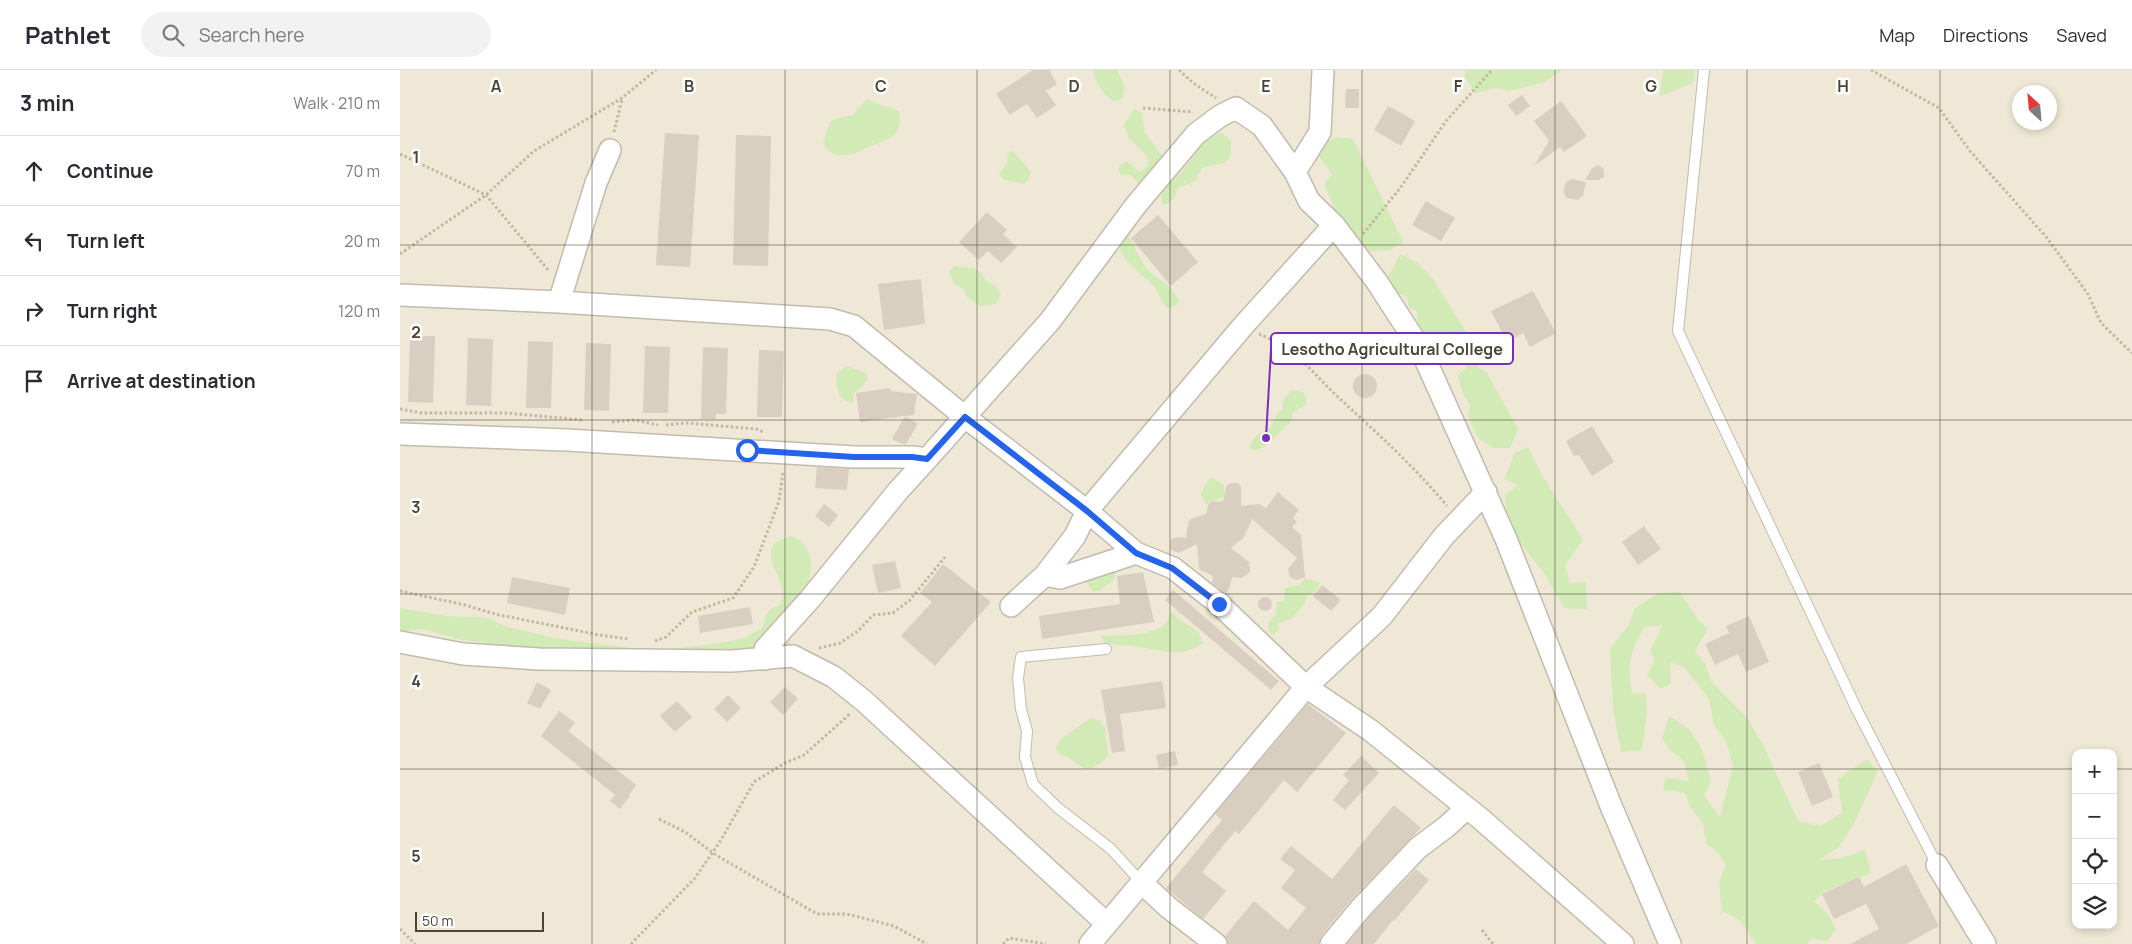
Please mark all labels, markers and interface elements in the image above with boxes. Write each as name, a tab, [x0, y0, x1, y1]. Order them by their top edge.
search box	[141, 12, 491, 57]
text: Pathlet	[25, 18, 111, 51]
icon: search	[159, 21, 187, 49]
text: Search here	[199, 22, 304, 48]
text: Map	[1879, 23, 1915, 47]
text: Directions	[1943, 23, 2028, 47]
text: Saved	[2056, 23, 2107, 47]
text: A	[491, 75, 502, 97]
text: B	[684, 75, 694, 97]
text: C	[875, 75, 887, 97]
text: D	[1068, 75, 1080, 97]
text: E	[1261, 75, 1271, 97]
text: F	[1454, 75, 1463, 97]
text: G	[1645, 75, 1657, 97]
text: H	[1837, 75, 1849, 97]
north arrow	[2012, 85, 2057, 130]
text: 3 min	[20, 89, 74, 117]
text: Walk · 210 m	[293, 92, 380, 114]
text: 1	[412, 146, 420, 168]
icon: ahead	[20, 157, 48, 185]
text: Continue	[67, 158, 153, 184]
text: 70 m	[345, 160, 380, 182]
icon: left	[20, 227, 48, 255]
text: Turn left	[67, 228, 145, 254]
text: 20 m	[344, 230, 380, 252]
icon: right	[20, 297, 48, 325]
text: Turn right	[67, 298, 157, 324]
text: 120 m	[338, 300, 380, 322]
text: 2	[411, 321, 421, 343]
callout: Lesotho Agricultural College	[1271, 333, 1513, 364]
text: Lesotho Agricultural College	[1281, 338, 1503, 360]
icon: arrive	[20, 367, 48, 395]
text: Arrive at destination	[67, 368, 256, 394]
route start	[736, 439, 759, 462]
text: 3	[411, 496, 421, 518]
route end	[1208, 593, 1231, 616]
text: 4	[411, 670, 421, 692]
map controls	[2072, 749, 2117, 929]
button: +	[2072, 749, 2117, 794]
button: −	[2072, 794, 2117, 839]
button: locate	[2072, 839, 2117, 884]
text: 5	[411, 845, 421, 867]
button: layers	[2072, 884, 2117, 929]
scale bar	[415, 909, 544, 932]
text: 50 m	[422, 911, 453, 930]

